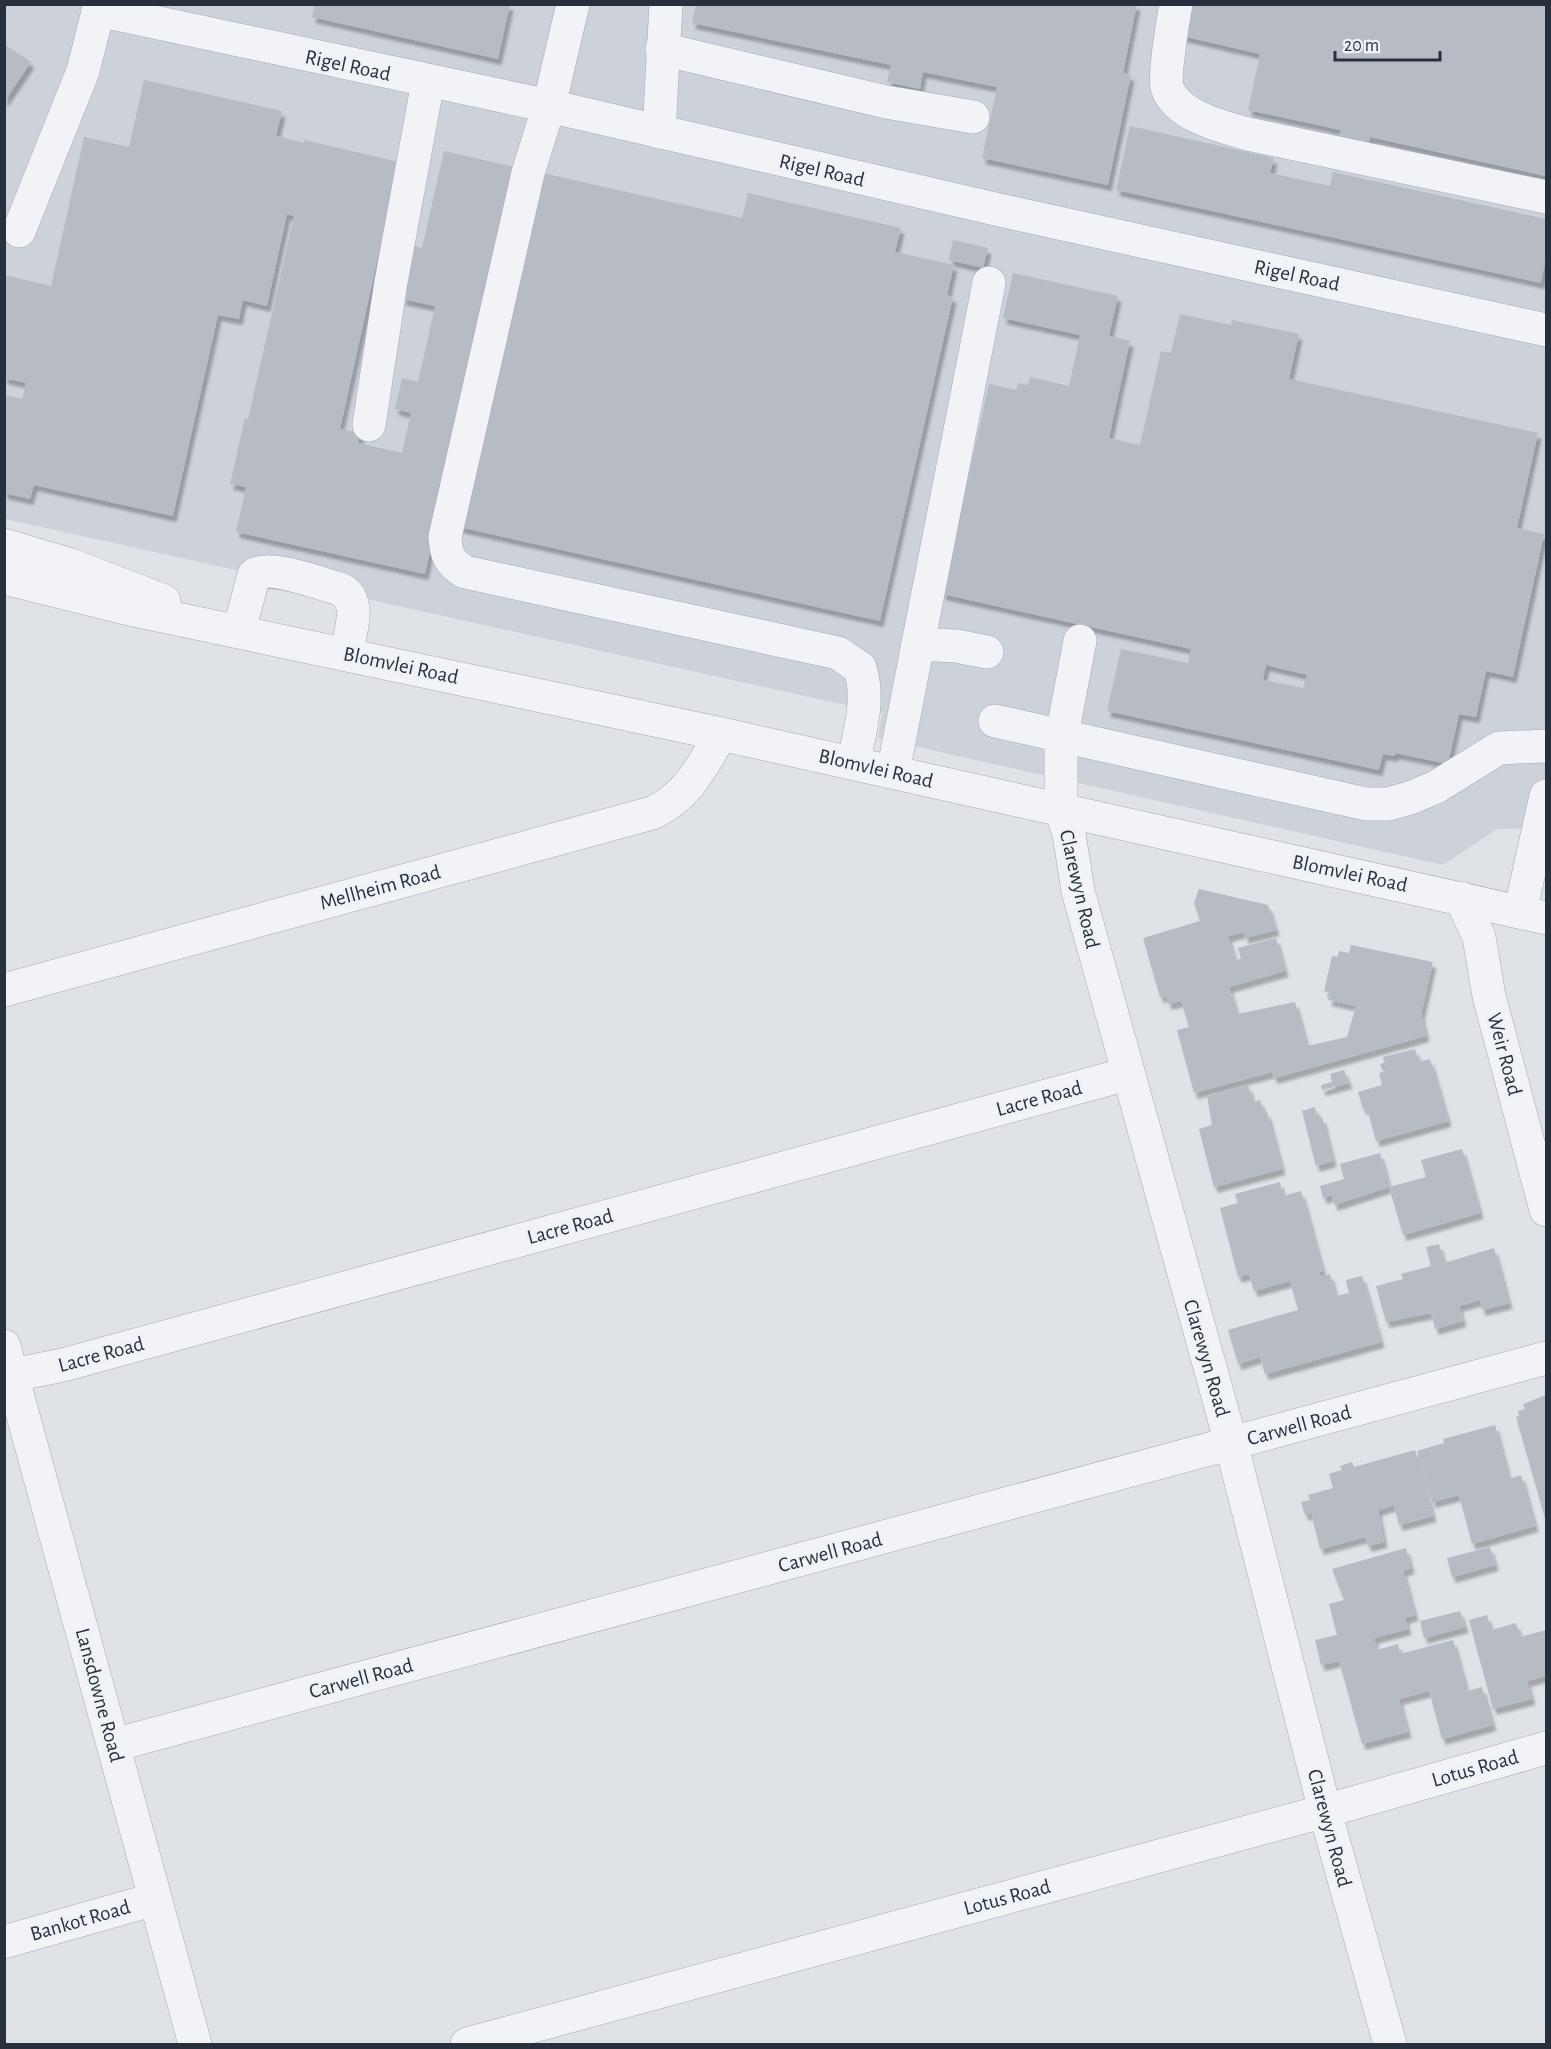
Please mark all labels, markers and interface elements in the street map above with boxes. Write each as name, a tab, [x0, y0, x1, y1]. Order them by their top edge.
scale bar	[1335, 24, 1440, 62]
text: 20 m	[1344, 37, 1379, 55]
street label: Rigel Road	[303, 46, 393, 85]
street label: Rigel Road	[777, 150, 867, 191]
street label: Rigel Road	[1252, 256, 1342, 295]
street label: Blomvlei Road	[341, 643, 460, 688]
street label: Blomvlei Road	[817, 745, 935, 792]
street label: Clarewyn Road	[1056, 828, 1103, 951]
street label: Blomvlei Road	[1290, 851, 1409, 896]
street label: Mellheim Road	[318, 861, 443, 914]
street label: Weir Road	[1483, 1011, 1526, 1098]
street label: Lacre Road	[994, 1077, 1084, 1120]
street label: Lacre Road	[525, 1205, 615, 1248]
street label: Clarewyn Road	[1180, 1297, 1233, 1419]
street label: Lacre Road	[56, 1333, 146, 1376]
street label: Carwell Road	[1245, 1402, 1353, 1449]
street label: Carwell Road	[776, 1529, 884, 1576]
street label: Lansdowne Road	[72, 1626, 128, 1764]
street label: Carwell Road	[307, 1655, 415, 1702]
street label: Lotus Road	[1429, 1746, 1521, 1791]
street label: Clarewyn Road	[1304, 1767, 1355, 1890]
street label: Lotus Road	[961, 1876, 1053, 1919]
street label: Bankot Road	[28, 1896, 133, 1945]

